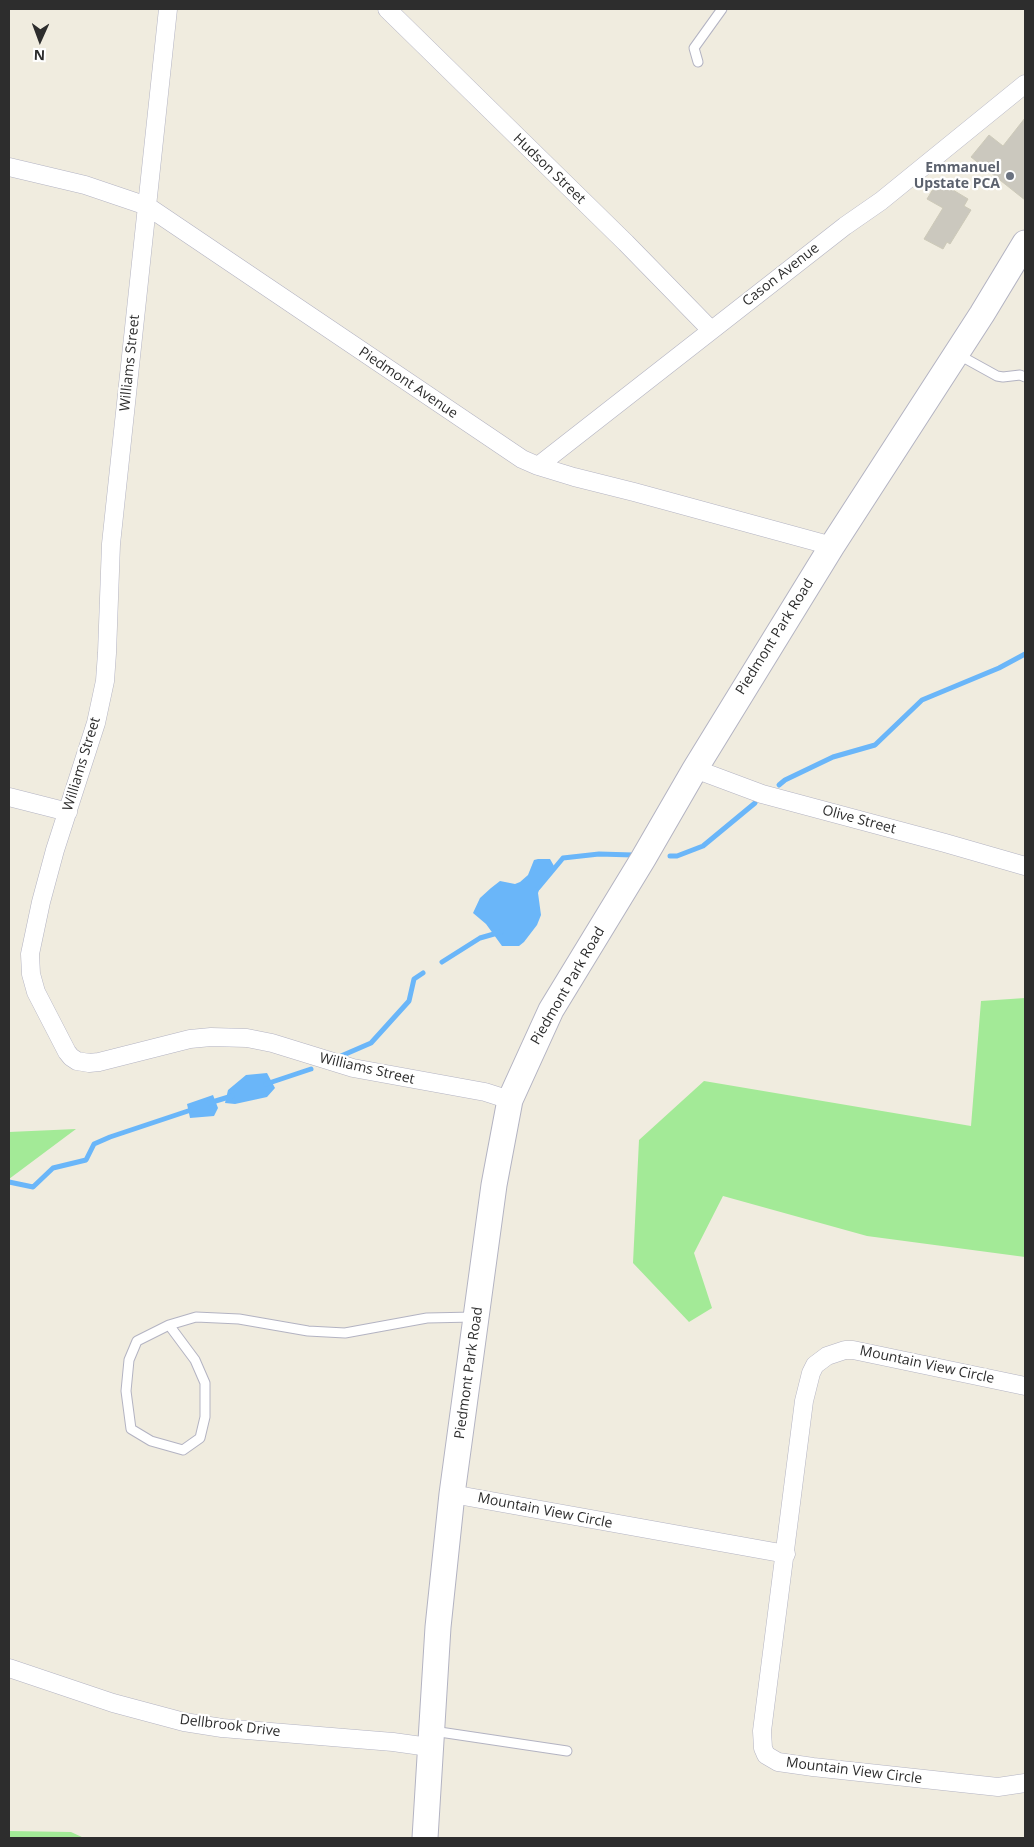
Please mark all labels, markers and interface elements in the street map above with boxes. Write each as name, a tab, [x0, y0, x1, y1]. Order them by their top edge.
north arrow	[15, 15, 65, 65]
text: N	[33, 46, 45, 65]
street label: Hudson Street	[509, 130, 589, 208]
place label: Emmanuel Upstate PCA	[914, 160, 1000, 192]
marker: Emmanuel Upstate PCA	[1004, 170, 1016, 182]
street label: Cason Avenue	[739, 240, 823, 310]
street label: Williams Street	[117, 314, 143, 412]
street label: Piedmont Avenue	[355, 344, 461, 422]
street label: Piedmont Park Road	[733, 576, 817, 698]
street label: Williams Street	[60, 715, 104, 813]
street label: Olive Street	[820, 802, 898, 838]
street label: Piedmont Park Road	[527, 924, 609, 1048]
street label: Williams Street	[318, 1050, 416, 1088]
street label: Piedmont Park Road	[451, 1306, 487, 1440]
street label: Mountain View Circle	[858, 1343, 996, 1387]
street label: Mountain View Circle	[476, 1490, 614, 1532]
street label: Dellbrook Drive	[179, 1711, 281, 1741]
street label: Mountain View Circle	[785, 1754, 923, 1788]

